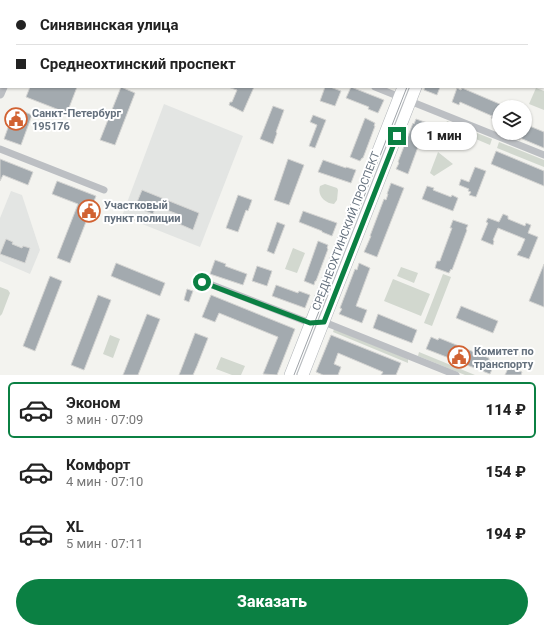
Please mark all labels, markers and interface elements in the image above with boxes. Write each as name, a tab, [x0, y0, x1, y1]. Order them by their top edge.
text: Синявинская улица	[40, 16, 178, 34]
text: Среднеохтинский проспект	[40, 55, 236, 73]
map controls	[492, 100, 532, 140]
button: layers	[492, 100, 532, 140]
public building icon: Санкт-Петербург 195176	[3, 106, 29, 132]
place label: Санкт-Петербург 195176	[32, 107, 121, 133]
callout: 1 мин	[411, 122, 477, 150]
route end	[388, 127, 406, 145]
text: 1 мин	[426, 128, 462, 143]
street label: СРЕДНЕОХТИНСКИЙ ПРОСПЕКТ	[310, 149, 383, 312]
public building icon: Участковый пункт полиции	[76, 198, 102, 224]
place label: Участковый пункт полиции	[104, 199, 181, 225]
route start	[193, 273, 211, 291]
public building icon: Комитет по транспорту	[446, 344, 472, 370]
place label: Комитет по транспорту	[474, 345, 534, 371]
icon: car	[18, 392, 54, 428]
text: Эконом	[66, 394, 121, 412]
text: 114 ₽	[486, 401, 526, 419]
text: 3 мин · 07:09	[66, 412, 143, 427]
icon: car	[18, 454, 54, 490]
text: Комфорт	[66, 456, 130, 474]
text: 154 ₽	[486, 463, 526, 481]
text: 4 мин · 07:10	[66, 474, 143, 489]
icon: car	[18, 516, 54, 552]
text: XL	[66, 518, 84, 536]
text: 194 ₽	[486, 525, 526, 543]
text: 5 мин · 07:11	[66, 536, 143, 551]
button: Заказать	[16, 579, 528, 625]

